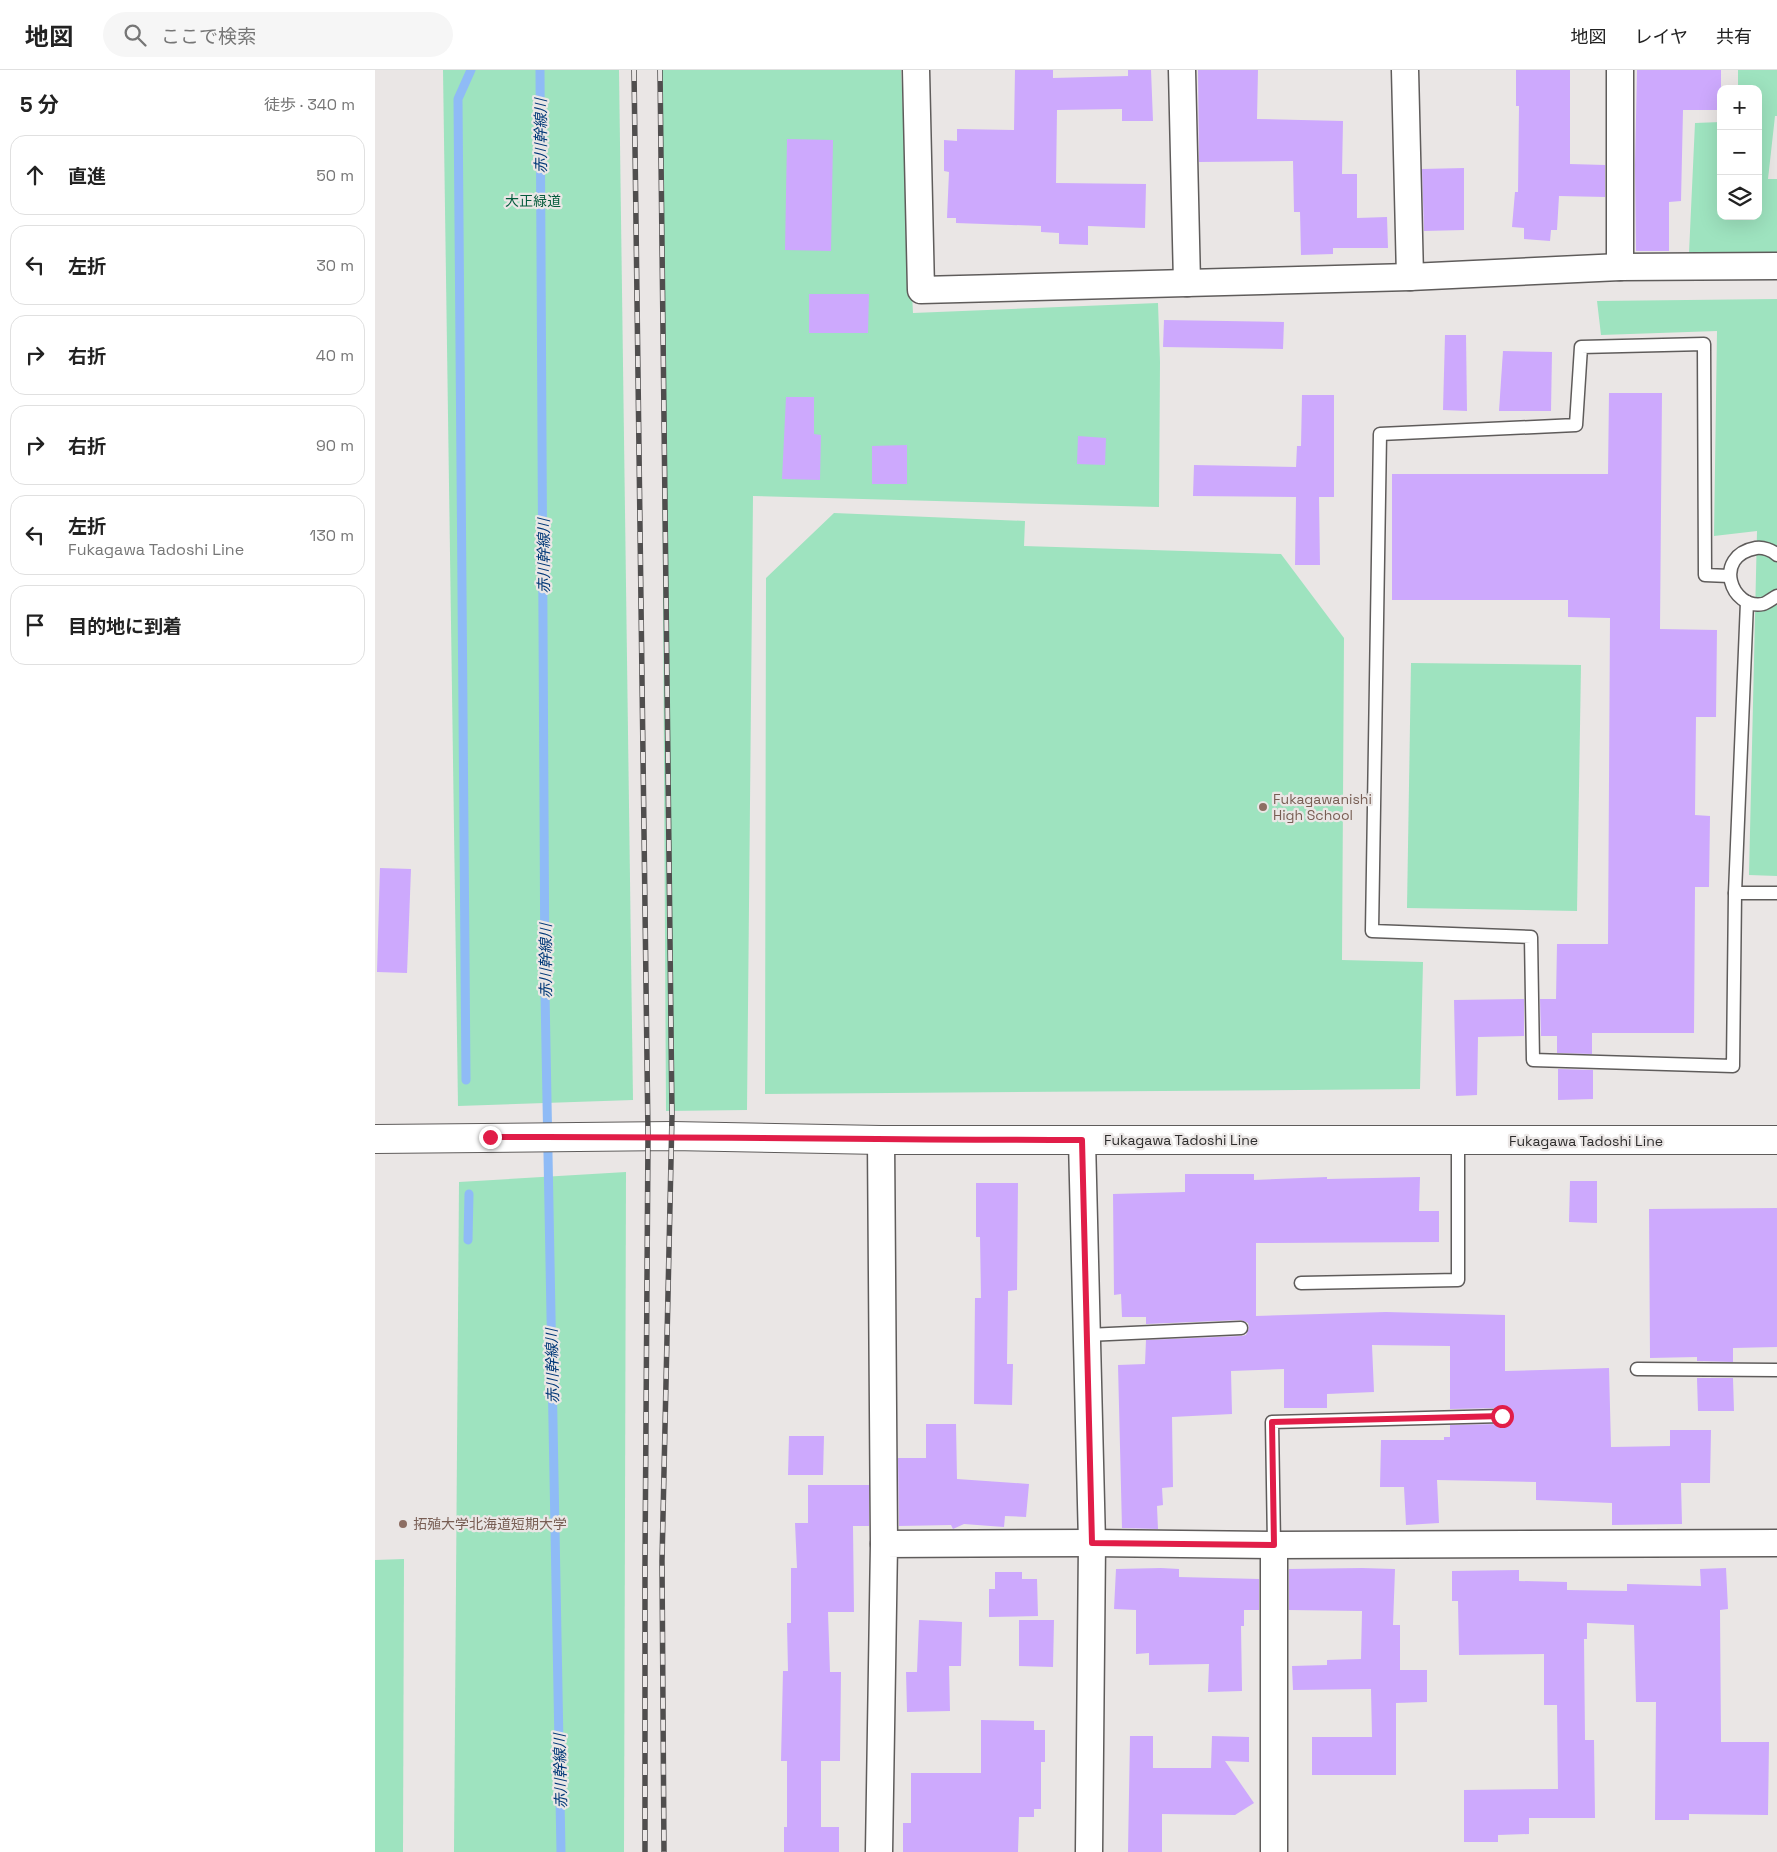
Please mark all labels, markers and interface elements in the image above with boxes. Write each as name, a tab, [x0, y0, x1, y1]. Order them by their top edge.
search box	[103, 12, 453, 57]
text: 地図	[25, 21, 73, 52]
icon: search	[121, 21, 149, 49]
text: ここで検索	[161, 24, 256, 49]
text: 地図	[1571, 25, 1607, 48]
text: レイヤ	[1635, 25, 1688, 48]
text: 共有	[1716, 25, 1752, 48]
map controls	[1717, 85, 1762, 220]
button: +	[1717, 85, 1762, 130]
text: 5 分	[20, 91, 59, 118]
text: 徒歩 · 340 m	[264, 94, 355, 115]
water label: 赤川幹線川	[531, 97, 550, 174]
button: −	[1717, 130, 1762, 175]
icon: ahead	[21, 161, 49, 189]
text: 直進	[68, 164, 106, 189]
text: 50 m	[316, 165, 354, 186]
button: layers	[1717, 175, 1762, 220]
park label: 大正緑道	[505, 192, 561, 210]
icon: left	[21, 251, 49, 279]
text: 左折	[68, 254, 106, 279]
text: 30 m	[316, 255, 354, 276]
icon: right	[21, 341, 49, 369]
text: 右折	[68, 344, 106, 369]
text: 40 m	[316, 345, 354, 366]
icon: right	[21, 431, 49, 459]
text: 右折	[68, 434, 106, 459]
text: 90 m	[316, 435, 354, 456]
text: 左折	[68, 514, 106, 539]
water label: 赤川幹線川	[534, 517, 553, 594]
icon: left	[21, 521, 49, 549]
text: 130 m	[310, 525, 354, 546]
text: Fukagawa Tadoshi Line	[68, 539, 244, 560]
icon: arrive	[21, 611, 49, 639]
text: 目的地に到着	[68, 614, 182, 639]
place label: Fukagawanishi High School	[1273, 790, 1372, 824]
marker: Fukagawanishi High School	[1257, 801, 1269, 813]
water label: 赤川幹線川	[536, 922, 555, 999]
route end	[479, 1126, 502, 1149]
street label: Fukagawa Tadoshi Line	[1104, 1131, 1258, 1149]
street label: Fukagawa Tadoshi Line	[1509, 1132, 1663, 1150]
water label: 赤川幹線川	[542, 1326, 562, 1404]
route start	[1491, 1405, 1514, 1428]
place label: 拓殖大学北海道短期大学	[413, 1515, 567, 1533]
marker: 拓殖大学北海道短期大学	[397, 1518, 409, 1530]
water label: 赤川幹線川	[550, 1731, 570, 1809]

